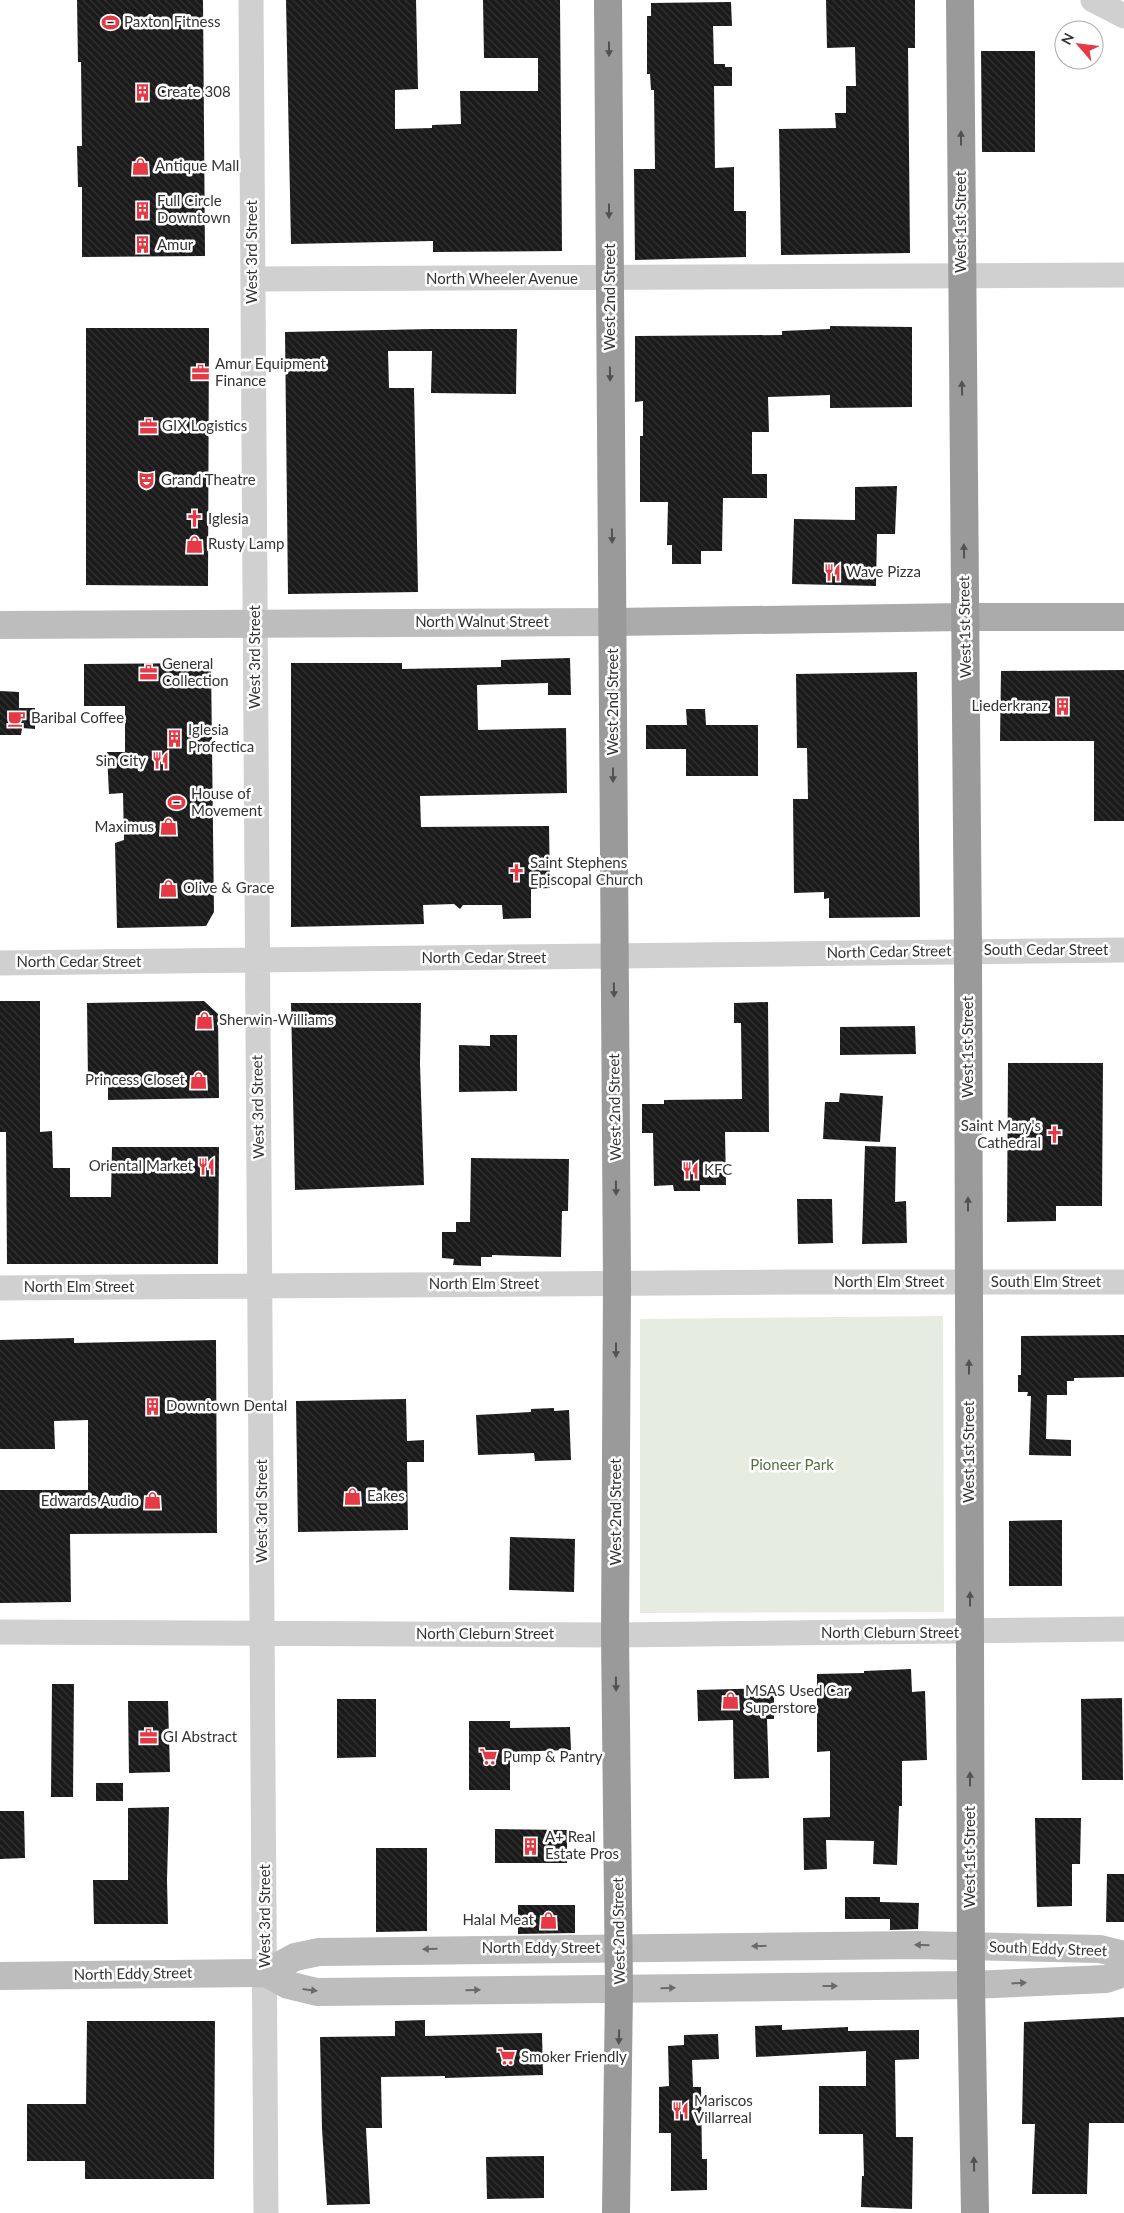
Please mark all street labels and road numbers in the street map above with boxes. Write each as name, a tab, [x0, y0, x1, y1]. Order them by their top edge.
street label: West 1st Street	[951, 170, 969, 273]
street label: West 3rd Street	[242, 199, 260, 304]
street label: West 2nd Street	[600, 243, 618, 351]
street label: North Wheeler Avenue	[426, 269, 578, 287]
street label: West 1st Street	[954, 575, 974, 678]
street label: West 3rd Street	[245, 604, 263, 709]
street label: North Walnut Street	[415, 612, 549, 630]
street label: West 2nd Street	[603, 648, 621, 756]
street label: South Cedar Street	[984, 940, 1109, 958]
street label: North Cedar Street	[826, 941, 952, 961]
street label: North Cedar Street	[422, 948, 547, 966]
street label: North Cedar Street	[17, 952, 142, 970]
street label: West 1st Street	[958, 995, 976, 1098]
street label: West 2nd Street	[604, 1053, 624, 1161]
street label: West 3rd Street	[247, 1054, 267, 1159]
street label: North Elm Street	[834, 1272, 945, 1290]
street label: South Elm Street	[991, 1272, 1102, 1290]
street label: North Elm Street	[429, 1274, 540, 1292]
street label: North Elm Street	[24, 1277, 135, 1295]
street label: West 1st Street	[959, 1400, 977, 1503]
street label: West 3rd Street	[252, 1458, 270, 1563]
street label: West 2nd Street	[606, 1458, 624, 1566]
street label: North Cleburn Street	[821, 1623, 960, 1641]
street label: North Cleburn Street	[416, 1624, 555, 1642]
street label: West 1st Street	[960, 1805, 978, 1908]
street label: West 3rd Street	[255, 1863, 273, 1968]
street label: West 2nd Street	[608, 1877, 628, 1985]
street label: South Eddy Street	[989, 1937, 1108, 1959]
street label: North Eddy Street	[482, 1938, 601, 1956]
street label: North Eddy Street	[74, 1963, 193, 1983]

